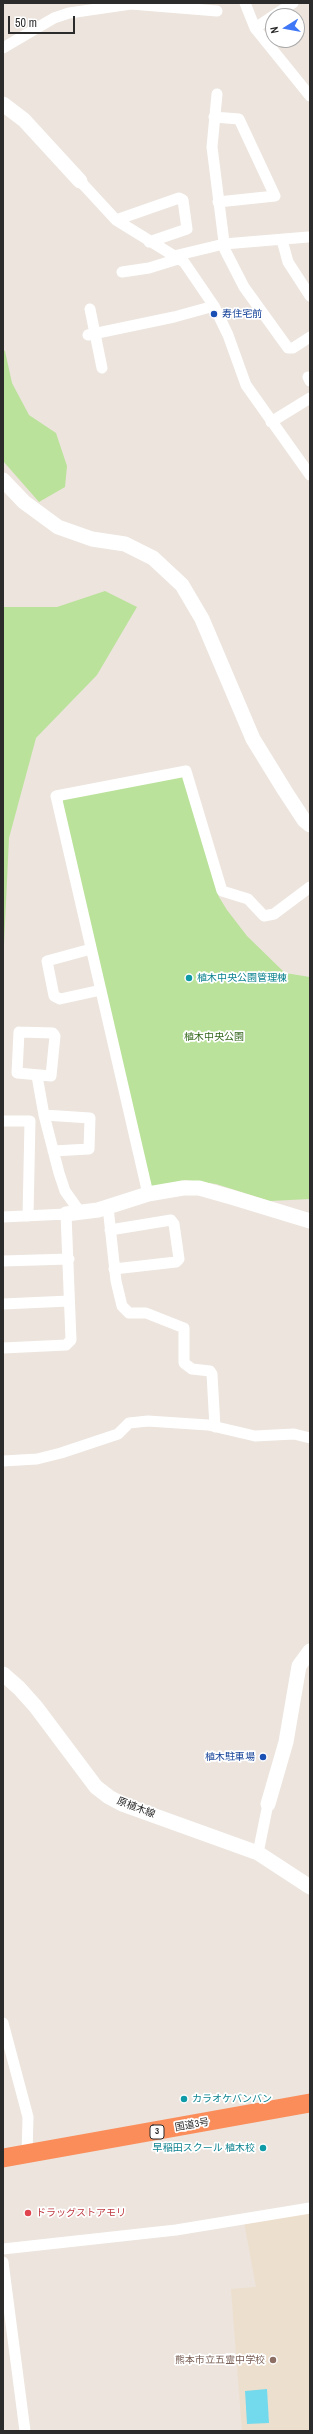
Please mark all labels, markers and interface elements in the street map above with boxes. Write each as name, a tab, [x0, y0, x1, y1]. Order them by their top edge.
scale bar	[10, 8, 77, 34]
north arrow	[265, 8, 305, 48]
text: 50 m	[15, 15, 37, 31]
text: N	[267, 26, 282, 35]
place label: 寿住宅前	[222, 308, 262, 320]
marker: 寿住宅前	[209, 309, 219, 319]
place label: 植木中央公園管理棟	[197, 972, 287, 984]
marker: 植木中央公園管理棟	[184, 973, 194, 983]
park label: 植木中央公園	[184, 1031, 244, 1043]
place label: 植木駐車場	[205, 1751, 255, 1763]
marker: 植木駐車場	[258, 1752, 268, 1762]
street label: 原植木線	[115, 1795, 157, 1821]
place label: カラオケバンバン	[192, 2093, 272, 2105]
marker: カラオケバンバン	[179, 2094, 189, 2104]
street label: 国道3号	[174, 2116, 210, 2134]
road number: 3	[150, 2125, 164, 2139]
place label: 早稲田スクール 植木校	[153, 2142, 255, 2154]
marker: 早稲田スクール 植木校	[258, 2143, 268, 2153]
place label: ドラッグストアモリ	[36, 2207, 126, 2219]
marker: ドラッグストアモリ	[23, 2208, 33, 2218]
place label: 熊本市立五霊中学校	[175, 2354, 265, 2366]
marker: 熊本市立五霊中学校	[268, 2355, 278, 2365]

